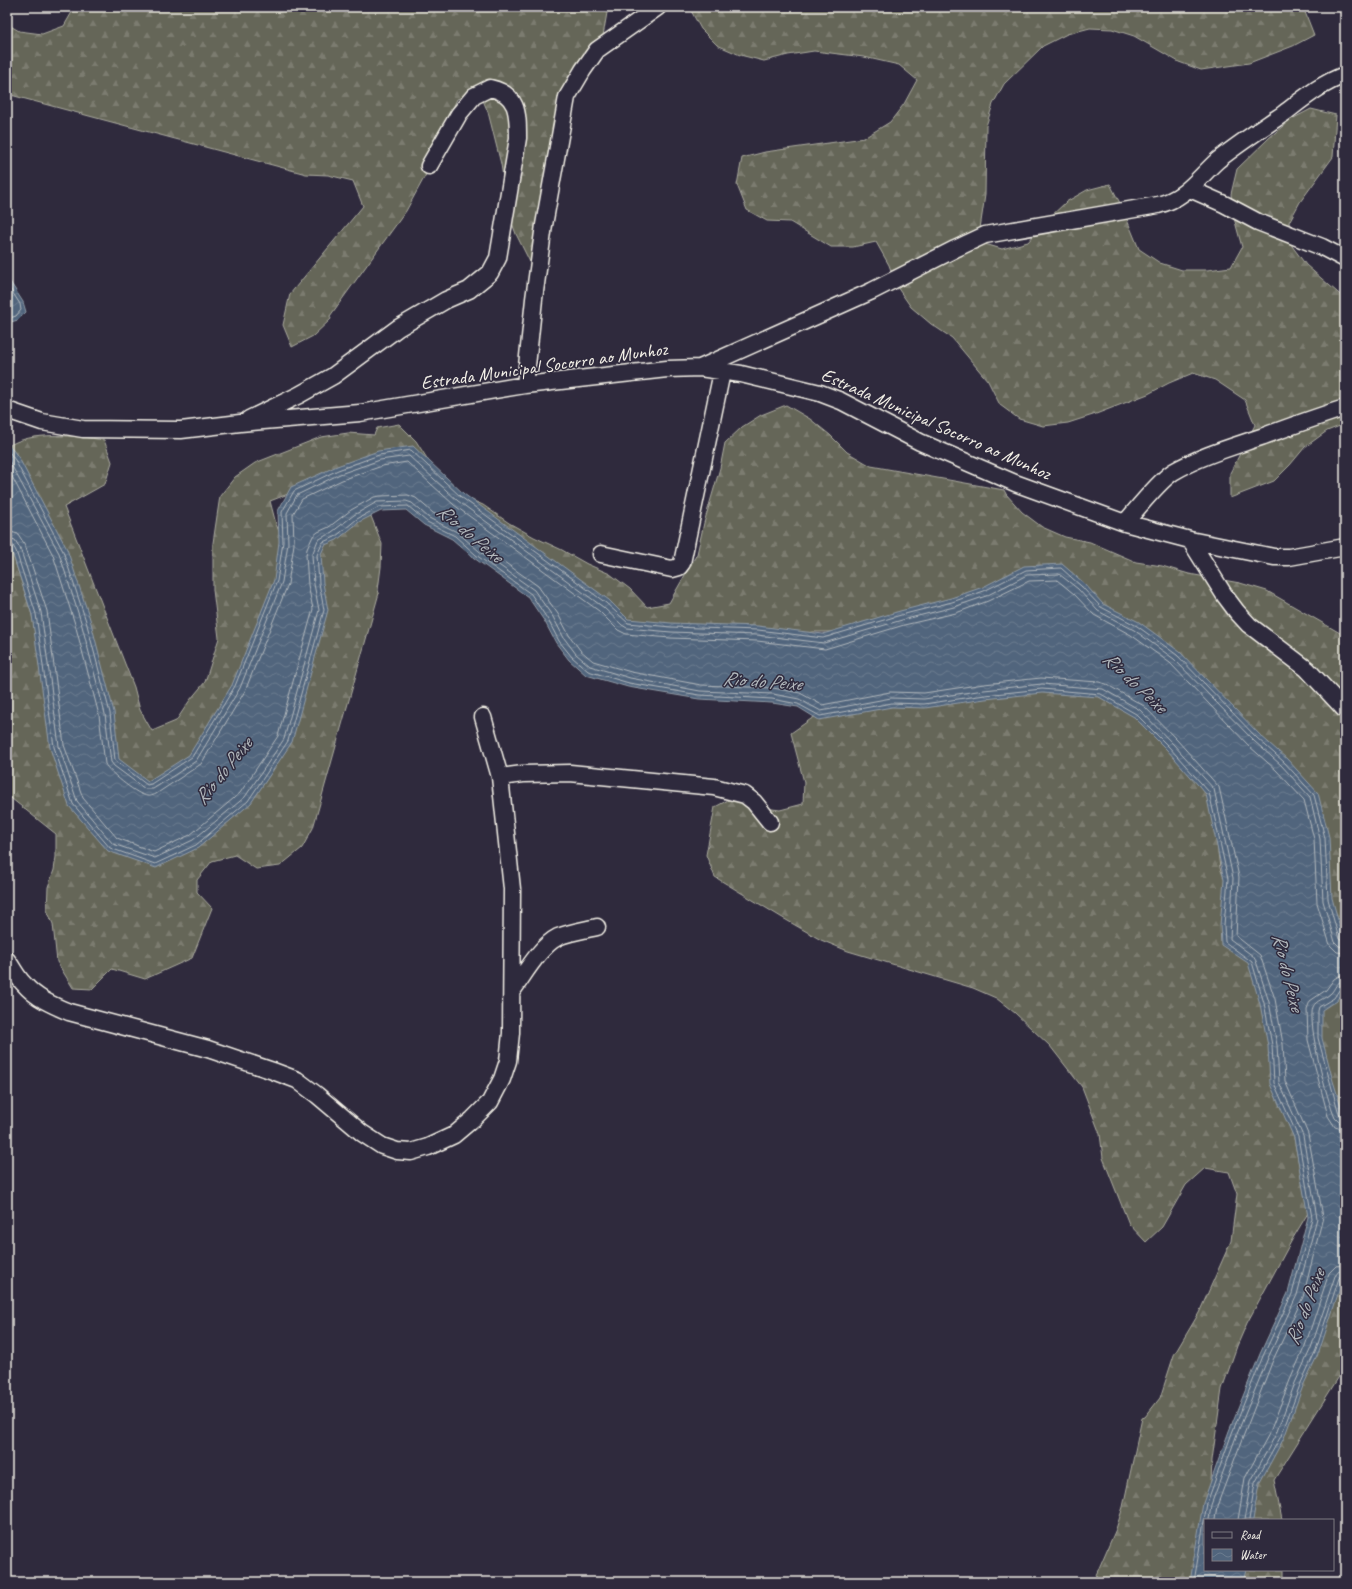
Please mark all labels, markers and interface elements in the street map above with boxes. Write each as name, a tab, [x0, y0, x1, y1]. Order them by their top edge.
street label: Estrada Municipal Socorro ao Munhoz	[419, 337, 670, 395]
street label: Estrada Municipal Socorro ao Munhoz	[818, 362, 1055, 486]
water label: Rio do Peixe	[432, 498, 511, 570]
water label: Rio do Peixe	[1098, 646, 1175, 720]
water label: Rio do Peixe	[722, 666, 806, 696]
water label: Rio do Peixe	[189, 730, 260, 809]
water label: Rio do Peixe	[1266, 931, 1310, 1017]
water label: Rio do Peixe	[1279, 1263, 1332, 1348]
legend	[1204, 1519, 1334, 1571]
text: Road	[1240, 1527, 1262, 1543]
text: Water	[1240, 1547, 1268, 1563]

